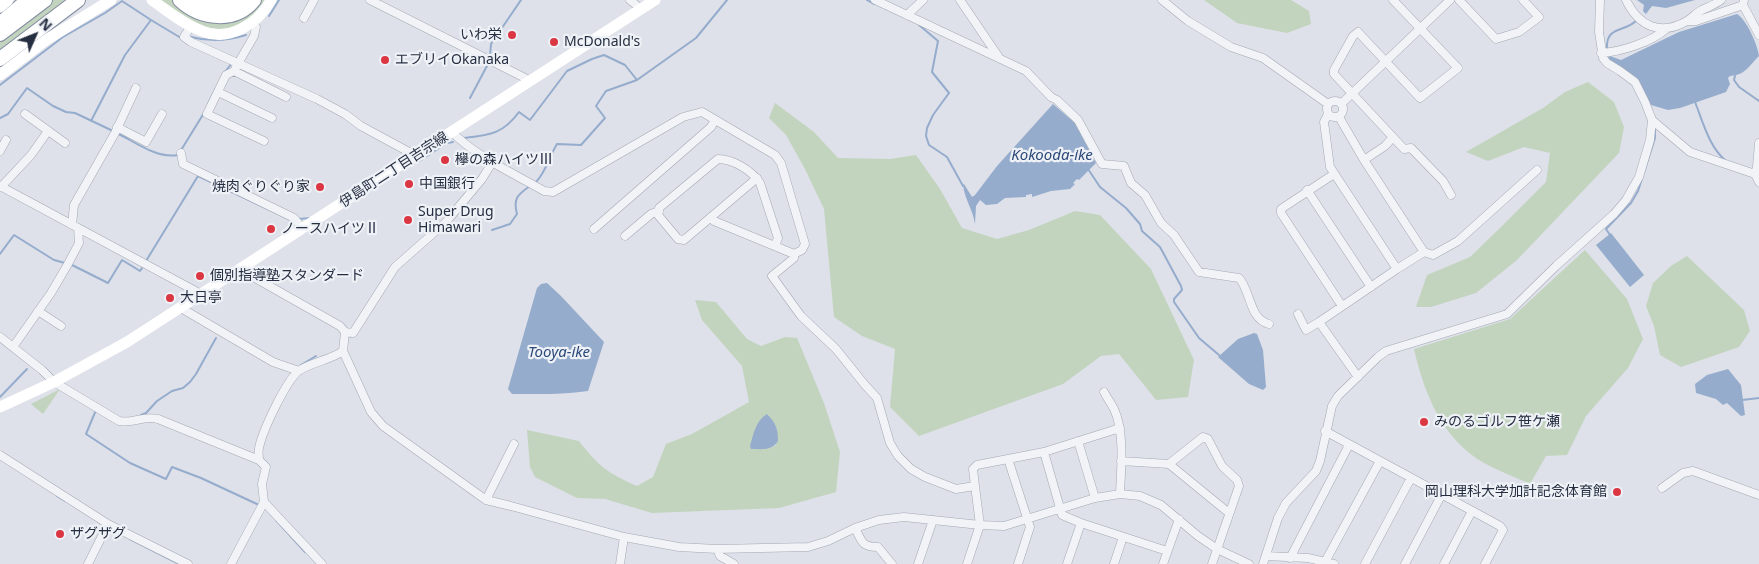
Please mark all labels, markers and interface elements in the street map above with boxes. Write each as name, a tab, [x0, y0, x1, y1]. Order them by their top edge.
north arrow	[10, 10, 60, 60]
text: N	[35, 14, 57, 35]
place label: いわ栄	[460, 27, 502, 43]
marker: いわ栄	[506, 29, 518, 41]
place label: McDonald's	[564, 34, 640, 50]
marker: McDonald's	[548, 36, 560, 48]
place label: エブリイOkanaka	[395, 52, 509, 68]
marker: エブリイOkanaka	[379, 54, 391, 66]
street label: 伊島町二丁目吉宗線	[337, 129, 451, 211]
water label: Kokooda-ike	[1011, 147, 1093, 165]
place label: 欅の森ハイツⅢ	[455, 152, 553, 168]
marker: 欅の森ハイツⅢ	[439, 154, 451, 166]
place label: 中国銀行	[419, 176, 475, 192]
marker: 中国銀行	[403, 178, 415, 190]
place label: 焼肉ぐりぐり家	[212, 179, 310, 195]
marker: 焼肉ぐりぐり家	[314, 181, 326, 193]
place label: Super Drug Himawari	[418, 204, 494, 236]
marker: Super Drug Himawari	[402, 214, 414, 226]
place label: ノースハイツⅡ	[281, 221, 379, 237]
marker: ノースハイツⅡ	[265, 223, 277, 235]
place label: 個別指導塾スタンダード	[210, 268, 364, 284]
marker: 個別指導塾スタンダード	[194, 270, 206, 282]
place label: 大日亭	[180, 290, 222, 306]
marker: 大日亭	[164, 292, 176, 304]
water label: Tooya-ike	[528, 344, 590, 362]
place label: みのるゴルフ笹ケ瀬	[1434, 414, 1560, 430]
marker: みのるゴルフ笹ケ瀬	[1418, 416, 1430, 428]
place label: 岡山理科大学加計記念体育館	[1425, 484, 1607, 500]
marker: 岡山理科大学加計記念体育館	[1611, 486, 1623, 498]
place label: ザグザグ	[70, 526, 126, 542]
marker: ザグザグ	[54, 528, 66, 540]

